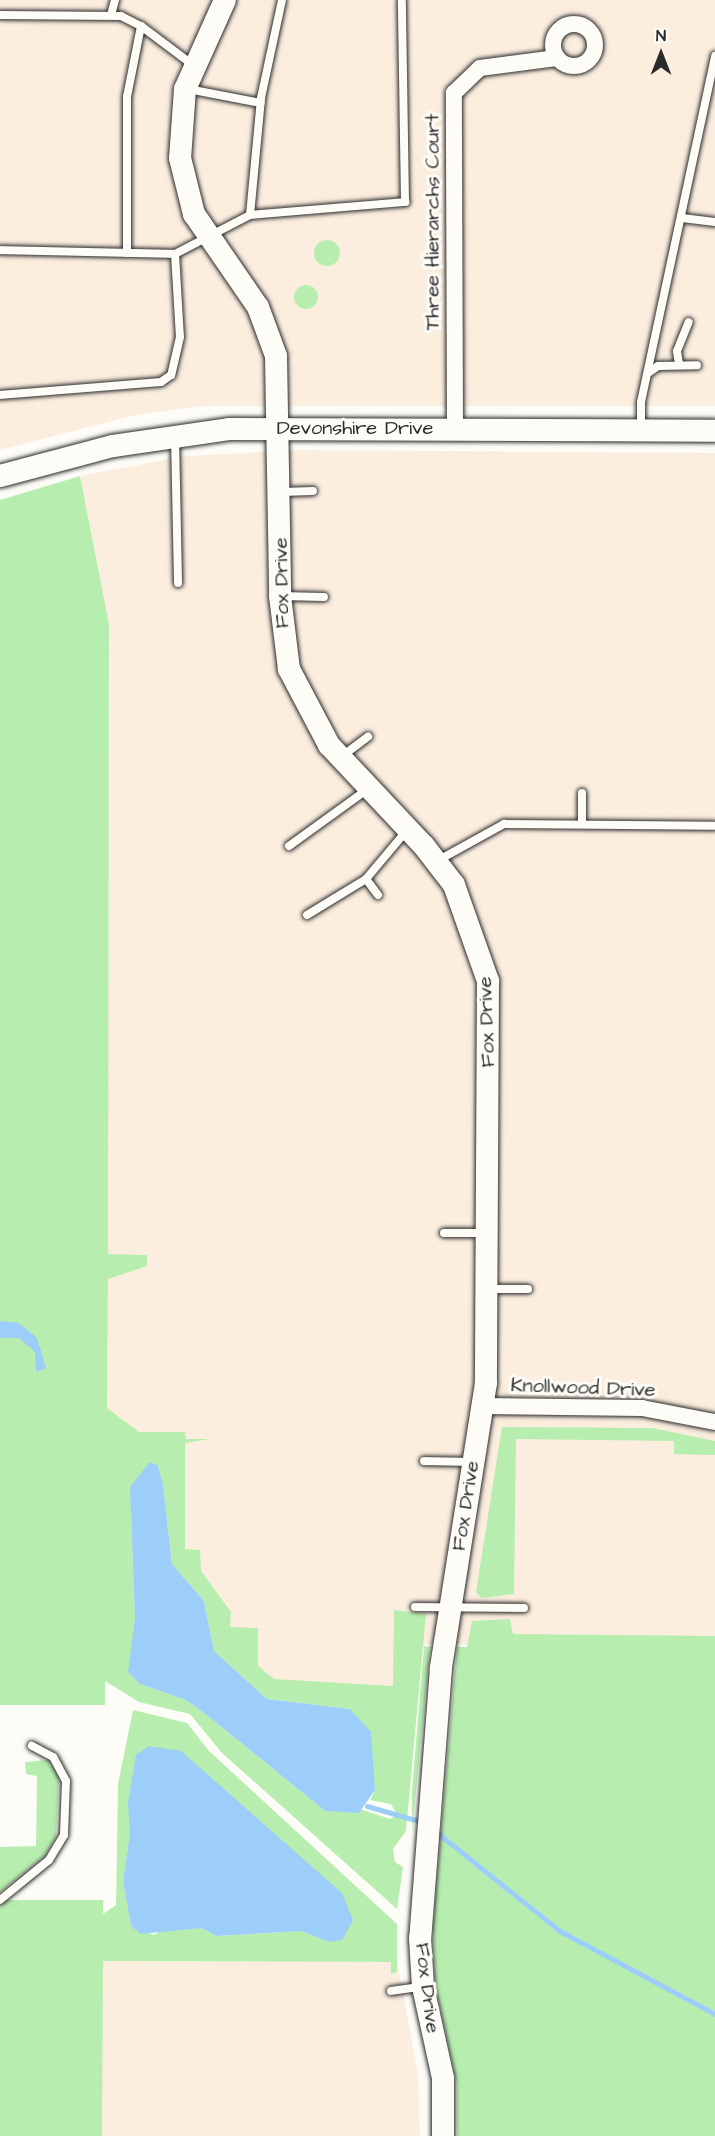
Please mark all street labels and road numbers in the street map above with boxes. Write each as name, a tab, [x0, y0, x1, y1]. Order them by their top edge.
street label: Three Hierarchs Court	[421, 114, 445, 330]
street label: Devonshire Drive	[277, 416, 433, 440]
street label: Fox Drive	[269, 537, 295, 629]
street label: Fox Drive	[473, 976, 501, 1068]
street label: Knollwood Drive	[510, 1373, 656, 1403]
street label: Fox Drive	[447, 1459, 485, 1553]
street label: Fox Drive	[410, 1942, 444, 2034]

